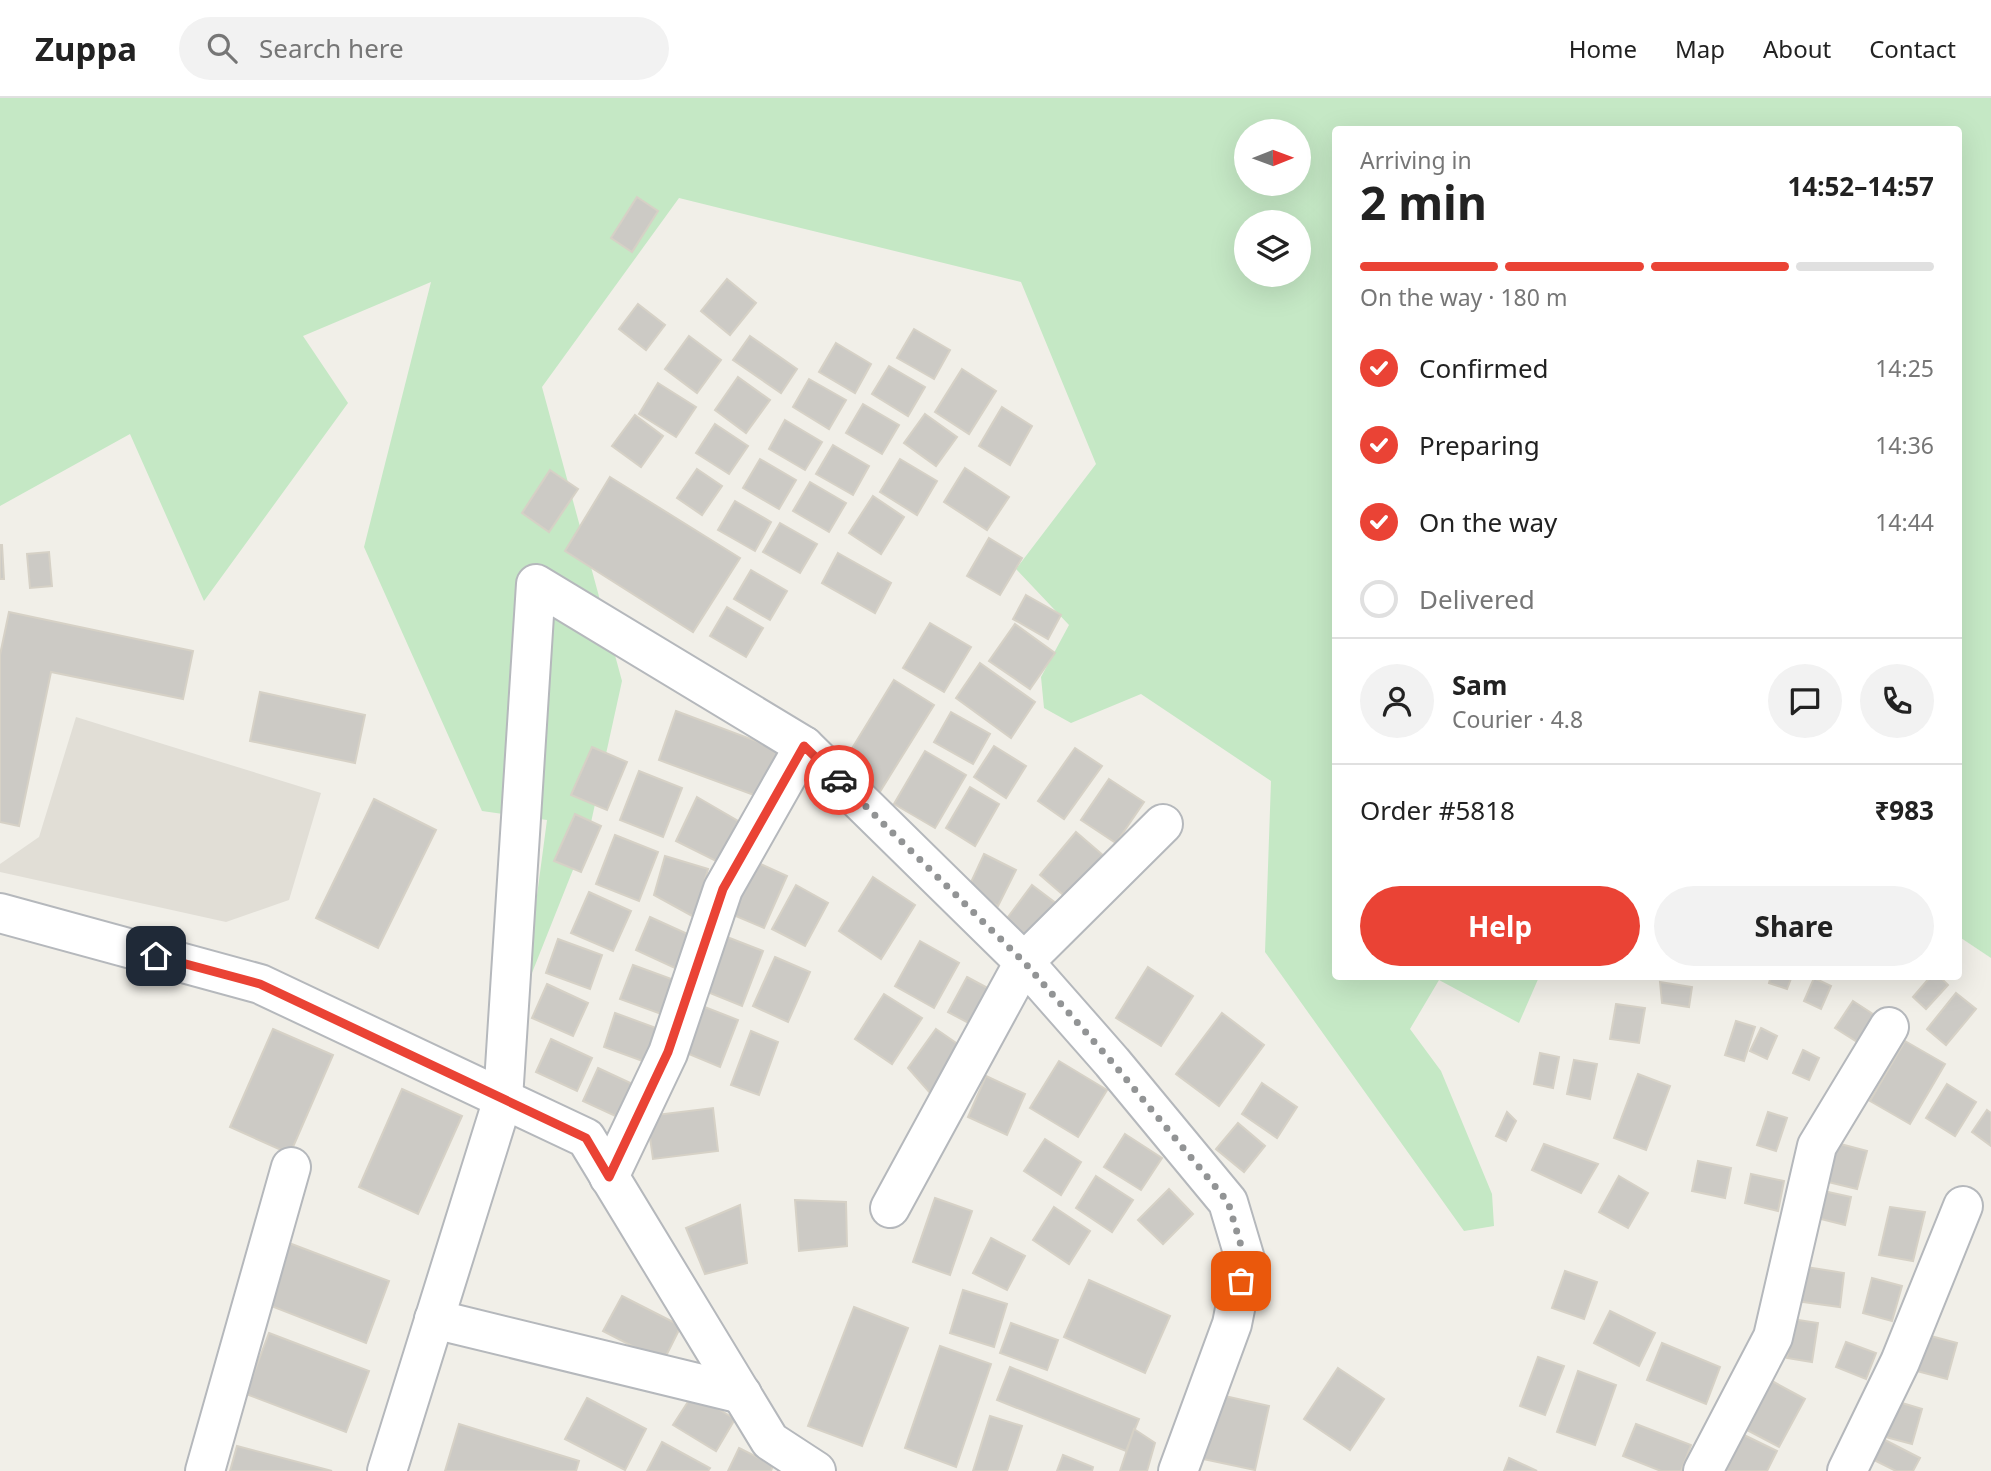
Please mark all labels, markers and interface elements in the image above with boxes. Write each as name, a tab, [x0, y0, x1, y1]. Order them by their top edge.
search box	[179, 17, 669, 80]
text: Zuppa	[35, 26, 137, 71]
icon: search	[203, 29, 241, 67]
text: Search here	[259, 30, 404, 66]
text: Home	[1569, 32, 1637, 65]
text: Map	[1675, 32, 1725, 65]
text: About	[1763, 32, 1831, 65]
text: Contact	[1869, 32, 1956, 65]
north arrow	[1234, 119, 1311, 196]
map controls	[1234, 119, 1311, 287]
text: Arriving in	[1360, 144, 1472, 176]
text: 14:52–14:57	[1787, 168, 1934, 204]
text: 2 min	[1360, 171, 1487, 233]
button: layers	[1234, 210, 1311, 287]
text: On the way · 180 m	[1360, 281, 1567, 313]
icon: check	[1360, 349, 1398, 387]
text: Confirmed	[1419, 350, 1549, 386]
text: 14:25	[1875, 352, 1934, 384]
icon: check	[1360, 426, 1398, 464]
text: Preparing	[1419, 427, 1540, 463]
text: 14:36	[1875, 429, 1934, 461]
icon: check	[1360, 503, 1398, 541]
text: On the way	[1419, 504, 1557, 540]
text: 14:44	[1875, 506, 1934, 538]
text: Delivered	[1419, 581, 1535, 617]
button: person	[1360, 664, 1434, 738]
button: chat	[1768, 664, 1842, 738]
button: phone	[1860, 664, 1934, 738]
text: Sam	[1452, 667, 1507, 703]
text: Courier · 4.8	[1452, 703, 1583, 735]
courier	[804, 745, 874, 815]
icon: car	[820, 761, 858, 799]
text: Order #5818	[1360, 792, 1515, 828]
text: ₹983	[1875, 792, 1934, 828]
button: Help	[1360, 886, 1640, 966]
button: Share	[1654, 886, 1934, 966]
pin	[126, 926, 186, 986]
icon: home	[137, 937, 175, 975]
pin	[1211, 1251, 1271, 1311]
icon: bag	[1222, 1262, 1260, 1300]

